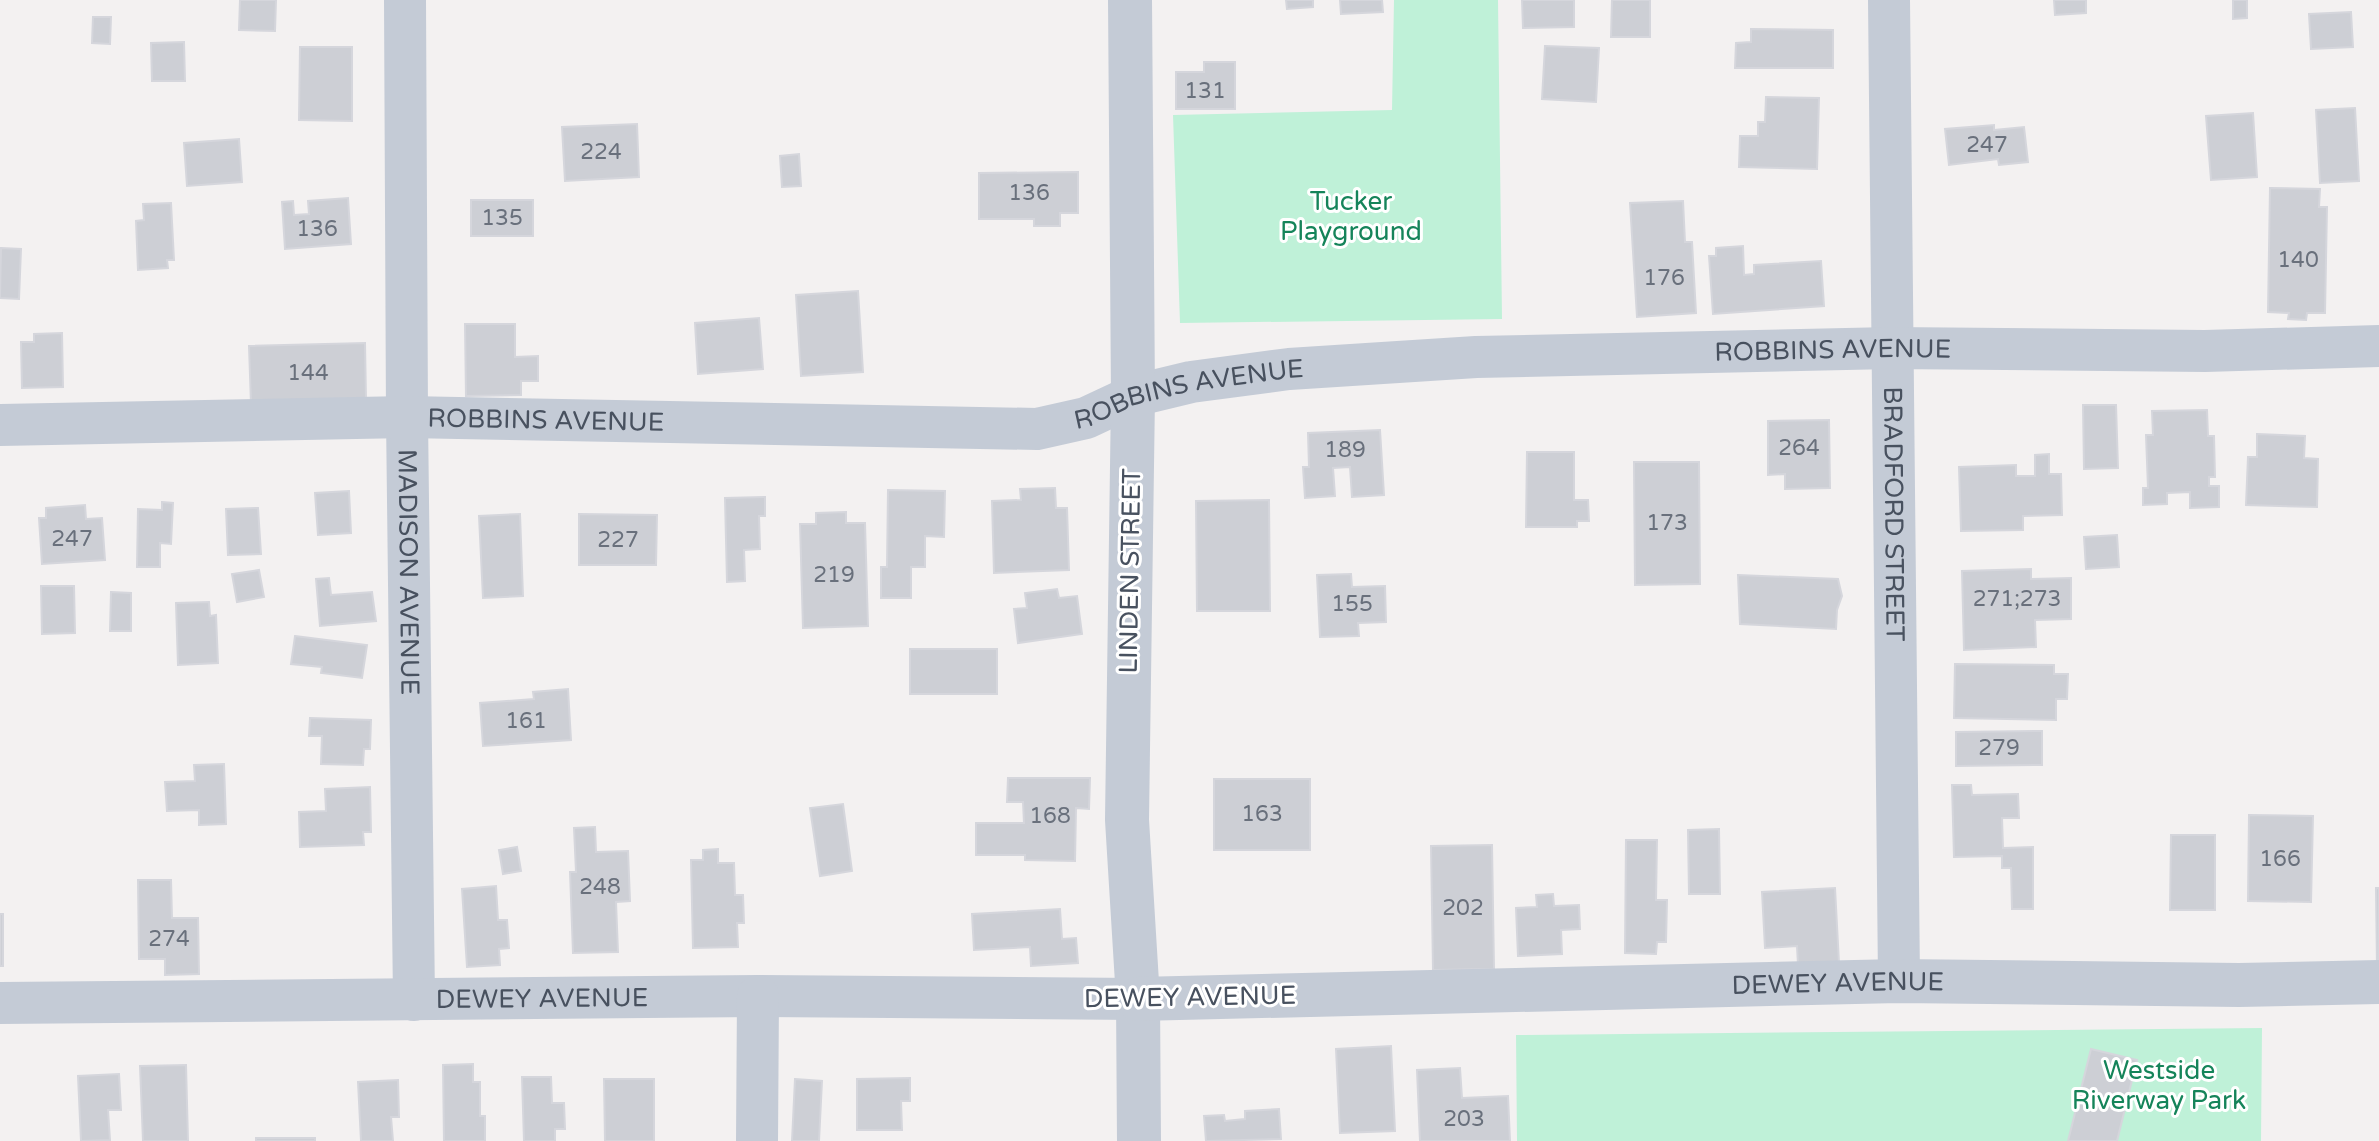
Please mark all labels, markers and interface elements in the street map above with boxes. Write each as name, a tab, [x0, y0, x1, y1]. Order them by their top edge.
house number: 131	[1184, 78, 1226, 104]
house number: 247	[1966, 132, 2008, 158]
house number: 224	[580, 139, 622, 165]
house number: 136	[1008, 180, 1050, 206]
park label: Tucker Playground	[1280, 186, 1422, 247]
house number: 135	[481, 205, 523, 231]
house number: 136	[296, 216, 338, 242]
house number: 140	[2277, 247, 2319, 273]
house number: 176	[1643, 265, 1685, 291]
street label: ROBBINS AVENUE	[1714, 332, 1951, 367]
street label: ROBBINS AVENUE	[1071, 353, 1305, 436]
house number: 144	[287, 360, 329, 386]
street label: BRADFORD STREET	[1877, 386, 1911, 642]
street label: ROBBINS AVENUE	[427, 402, 665, 437]
house number: 264	[1778, 435, 1820, 461]
house number: 189	[1324, 437, 1366, 463]
street label: MADISON AVENUE	[392, 449, 426, 695]
street label: LINDEN STREET	[1113, 468, 1147, 674]
house number: 173	[1646, 510, 1688, 536]
house number: 247	[51, 526, 93, 552]
house number: 227	[597, 527, 639, 553]
house number: 219	[813, 562, 855, 588]
house number: 271;273	[1973, 586, 2061, 612]
house number: 155	[1331, 591, 1373, 617]
house number: 161	[505, 708, 547, 734]
house number: 279	[1978, 735, 2020, 761]
house number: 163	[1241, 801, 1283, 827]
house number: 168	[1029, 803, 1071, 829]
house number: 166	[2259, 846, 2301, 872]
house number: 248	[579, 874, 621, 900]
house number: 202	[1442, 895, 1484, 921]
house number: 274	[148, 926, 190, 952]
street label: DEWEY AVENUE	[1731, 965, 1944, 1000]
street label: DEWEY AVENUE	[1084, 980, 1296, 1014]
street label: DEWEY AVENUE	[436, 982, 648, 1014]
park label: Westside Riverway Park	[2072, 1055, 2246, 1116]
house number: 203	[1443, 1106, 1485, 1132]

